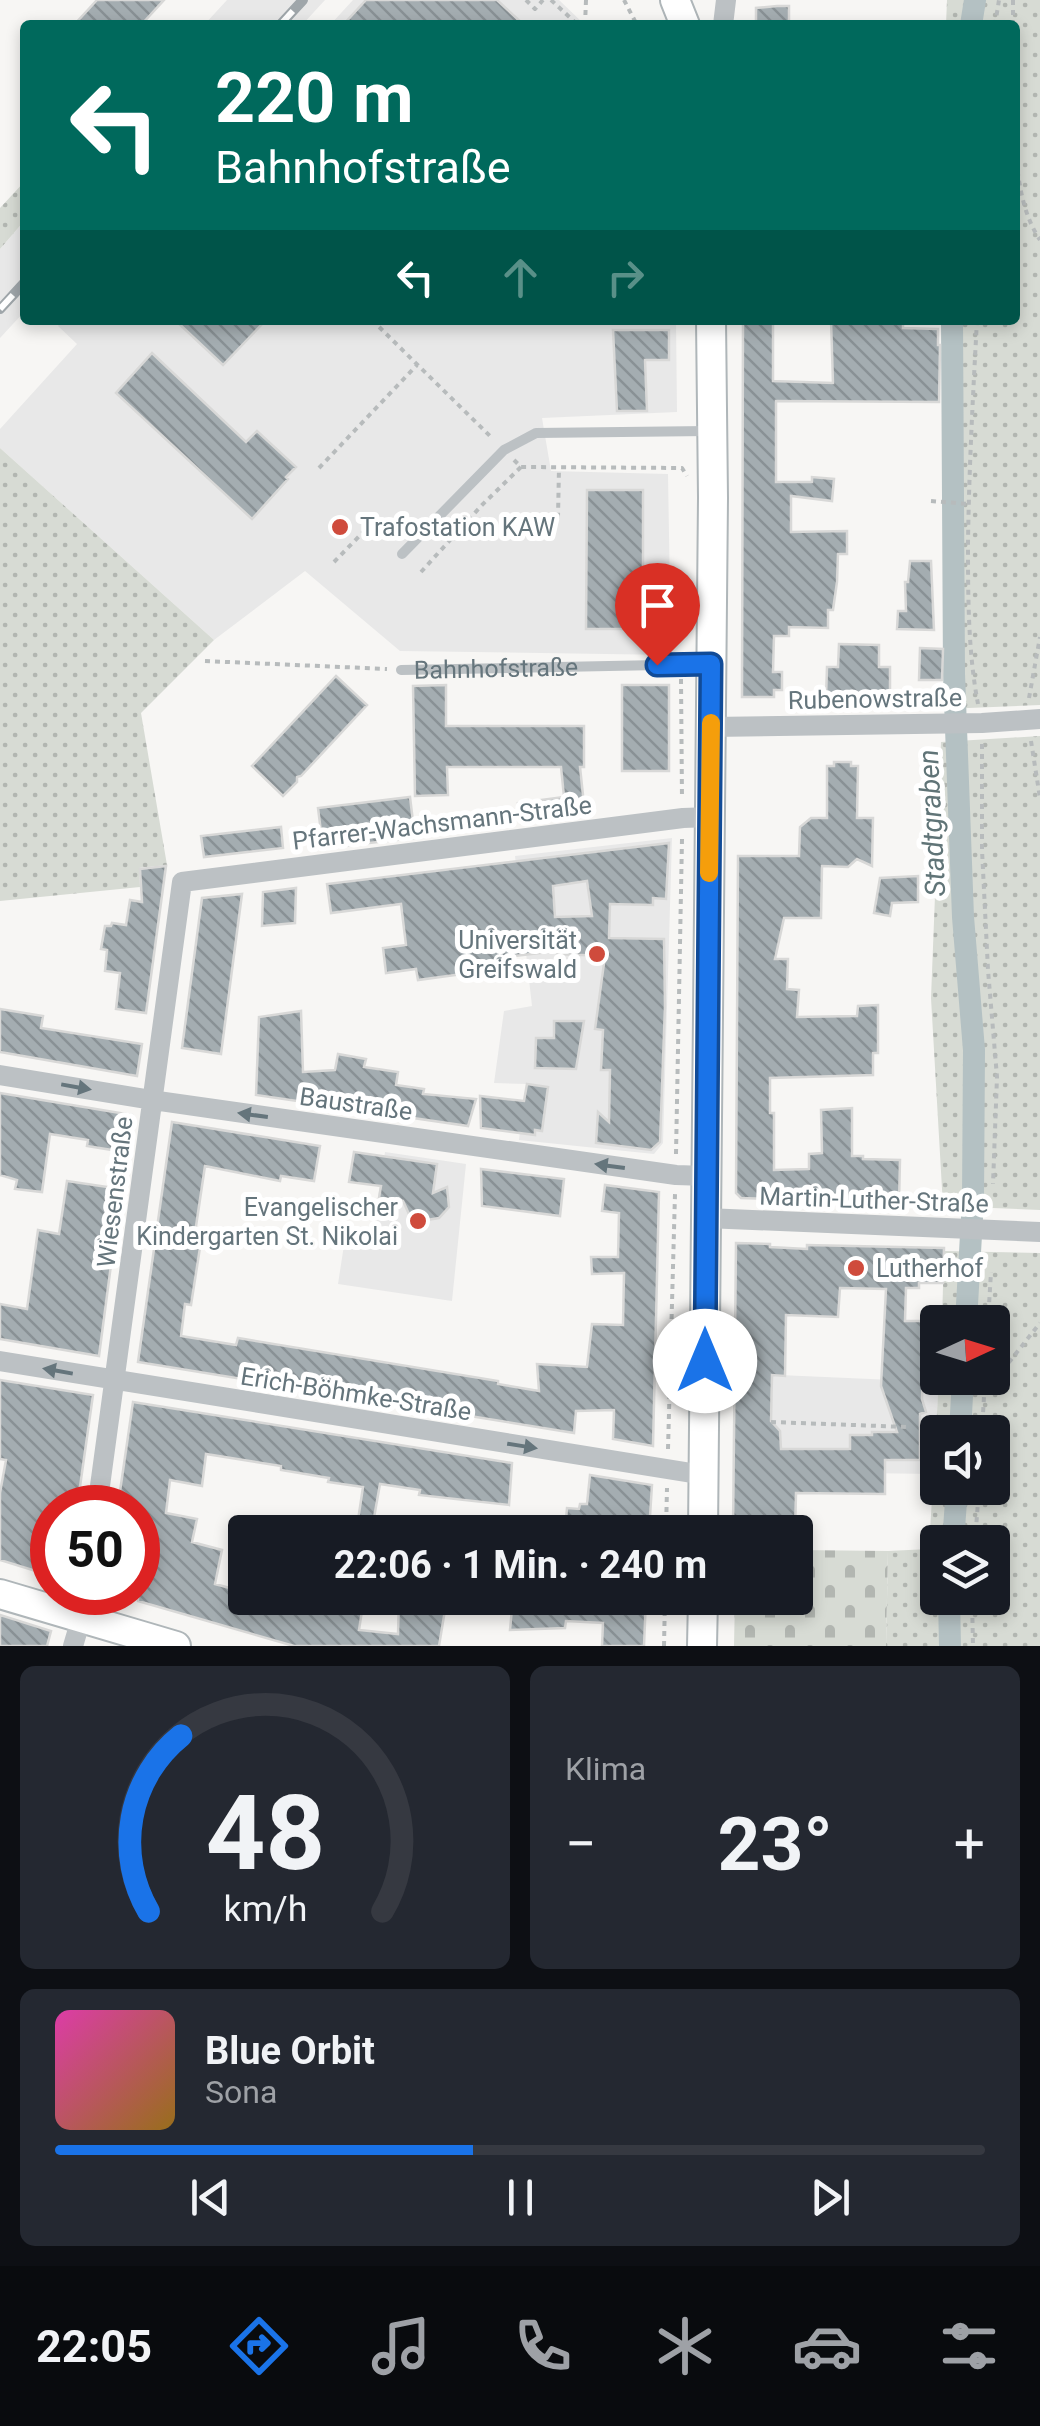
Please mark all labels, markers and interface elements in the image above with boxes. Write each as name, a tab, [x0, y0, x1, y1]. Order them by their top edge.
text: 220 m	[215, 57, 414, 139]
icon: left	[50, 60, 180, 190]
text: Bahnhofstraße	[215, 141, 511, 194]
icon: left	[388, 250, 443, 305]
icon: ahead	[493, 250, 548, 305]
icon: right	[598, 250, 653, 305]
place label: Trafostation KAW	[360, 513, 555, 542]
marker: Trafostation KAW	[329, 516, 351, 538]
pin	[615, 563, 700, 666]
icon: arrive	[630, 578, 685, 633]
street label: Bahnhofstraße	[414, 652, 578, 684]
street label: Rubenowstraße	[788, 683, 962, 715]
water label: Stadtgraben	[912, 749, 952, 897]
street label: Pfarrer-Wachsmann-Straße	[291, 790, 593, 856]
place label: Universität Greifswald	[458, 926, 577, 984]
marker: Universität Greifswald	[586, 943, 608, 965]
one-way arrow	[61, 1080, 92, 1096]
street label: Baustraße	[298, 1082, 414, 1126]
one-way arrow	[237, 1106, 269, 1122]
street label: Wiesenstraße	[91, 1115, 139, 1269]
one-way arrow	[593, 1157, 625, 1173]
street label: Martin-Luther-Straße	[759, 1182, 989, 1218]
place label: Evangelischer Kindergarten St. Nikolai	[136, 1193, 399, 1251]
marker: Evangelischer Kindergarten St. Nikolai	[407, 1210, 429, 1232]
place label: Lutherhof	[876, 1254, 983, 1283]
marker: Lutherhof	[845, 1257, 867, 1279]
north arrow	[920, 1305, 1010, 1395]
map controls	[920, 1305, 1010, 1615]
position arrow	[653, 1309, 757, 1413]
street label: Erich-Böhmke-Straße	[238, 1361, 474, 1427]
one-way arrow	[41, 1363, 73, 1378]
button: sound	[920, 1415, 1010, 1505]
one-way arrow	[507, 1439, 539, 1455]
speed limit sign: 50	[30, 1485, 160, 1615]
button: layers	[920, 1525, 1010, 1615]
text: 22:06 · 1 Min. · 240 m	[334, 1543, 707, 1587]
text: Klima	[565, 1750, 646, 1788]
text: 48	[205, 1773, 325, 1894]
text: 23°	[717, 1800, 833, 1888]
text: −	[565, 1812, 596, 1876]
text: +	[954, 1812, 985, 1876]
text: km/h	[223, 1888, 307, 1930]
text: Blue Orbit	[205, 2029, 375, 2073]
text: Sona	[205, 2073, 277, 2111]
icon: previous	[183, 2170, 238, 2225]
icon: pause	[493, 2170, 548, 2225]
icon: next	[803, 2170, 858, 2225]
icon: directions	[224, 2311, 294, 2381]
icon: music	[366, 2311, 436, 2381]
icon: phone	[508, 2311, 578, 2381]
icon: climate	[650, 2311, 720, 2381]
icon: car	[792, 2311, 862, 2381]
icon: filters	[934, 2311, 1004, 2381]
text: 22:05	[36, 2320, 152, 2373]

